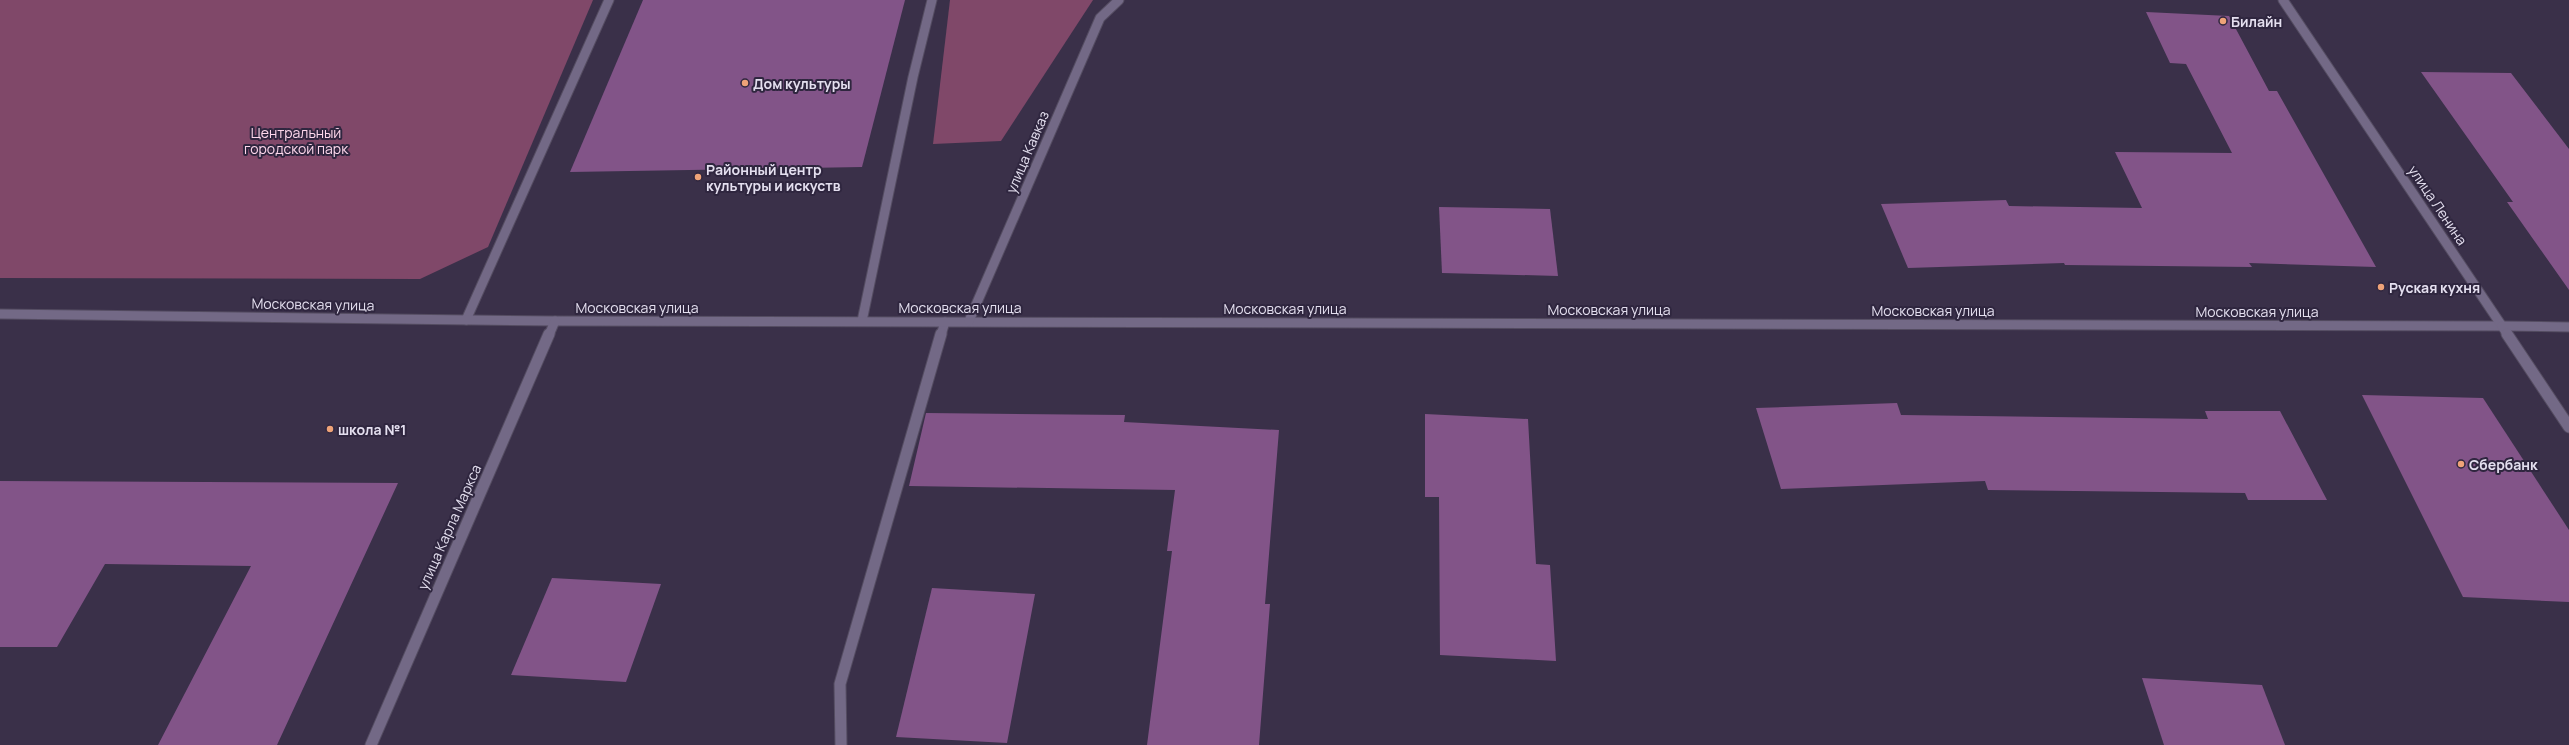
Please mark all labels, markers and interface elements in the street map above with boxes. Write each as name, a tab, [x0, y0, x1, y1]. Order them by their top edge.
place label: Билайн	[2231, 12, 2282, 31]
marker: Билайн	[2218, 16, 2228, 26]
place label: Дом культуры	[753, 74, 851, 93]
marker: Дом культуры	[740, 78, 750, 88]
street label: улица Кавказ	[1001, 108, 1053, 196]
park label: Центральный городской парк	[244, 123, 349, 158]
place label: Районный центр культуры и искуств	[706, 160, 841, 195]
street label: улица Ленина	[2404, 161, 2472, 249]
marker: Районный центр культуры и искуств	[693, 172, 703, 182]
place label: Руская кухня	[2389, 278, 2480, 297]
marker: Руская кухня	[2376, 282, 2386, 292]
street label: Московская улица	[251, 293, 375, 315]
street label: Московская улица	[576, 298, 698, 317]
street label: Московская улица	[899, 298, 1021, 317]
street label: Московская улица	[1224, 299, 1346, 318]
street label: Московская улица	[1548, 300, 1670, 319]
street label: Московская улица	[1872, 301, 1994, 320]
street label: Московская улица	[2196, 302, 2318, 321]
place label: школа №1	[338, 420, 406, 439]
marker: школа №1	[325, 424, 335, 434]
place label: Сбербанк	[2469, 455, 2538, 474]
marker: Сбербанк	[2456, 459, 2466, 469]
street label: улица Карла Маркса	[413, 461, 485, 593]

